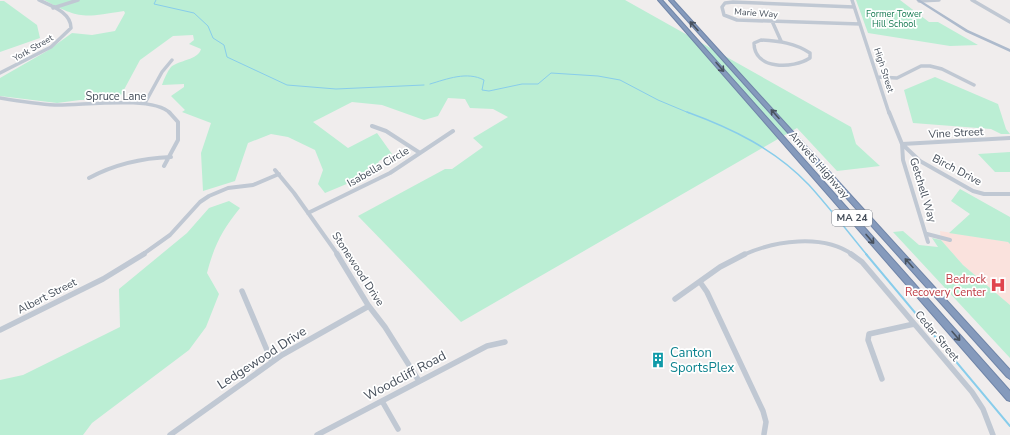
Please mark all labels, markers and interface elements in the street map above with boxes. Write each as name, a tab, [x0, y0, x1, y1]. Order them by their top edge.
street label: Marie Way	[734, 5, 779, 21]
park label: Former Tower Hill School	[866, 8, 923, 30]
one-way arrow	[690, 20, 699, 31]
street label: York Street	[10, 31, 56, 65]
street label: High Street	[871, 46, 897, 95]
one-way arrow	[715, 62, 724, 73]
street label: Spruce Lane	[86, 89, 147, 104]
one-way arrow	[770, 109, 779, 120]
street label: Vine Street	[927, 124, 984, 142]
street label: Amvets Highway	[785, 128, 853, 202]
street label: Isabella Circle	[344, 143, 412, 191]
street label: Birch Drive	[930, 151, 985, 189]
street label: Getchell Way	[906, 156, 940, 225]
road number: MA 24	[832, 210, 872, 226]
street label: Stonewood Drive	[328, 229, 388, 309]
one-way arrow	[866, 233, 875, 244]
one-way arrow	[904, 257, 913, 268]
place label: Bedrock Recovery Center	[905, 272, 986, 300]
street label: Albert Street	[15, 275, 79, 317]
hospital icon: Bedrock Recovery Center	[989, 276, 1007, 294]
street label: Cedar Street	[911, 307, 963, 365]
street label: Ledgewood Drive	[214, 322, 310, 394]
one-way arrow	[952, 331, 961, 341]
place label: Canton SportsPlex	[670, 344, 734, 377]
street label: Woodcliff Road	[361, 347, 449, 405]
building icon: Canton SportsPlex	[649, 351, 667, 369]

